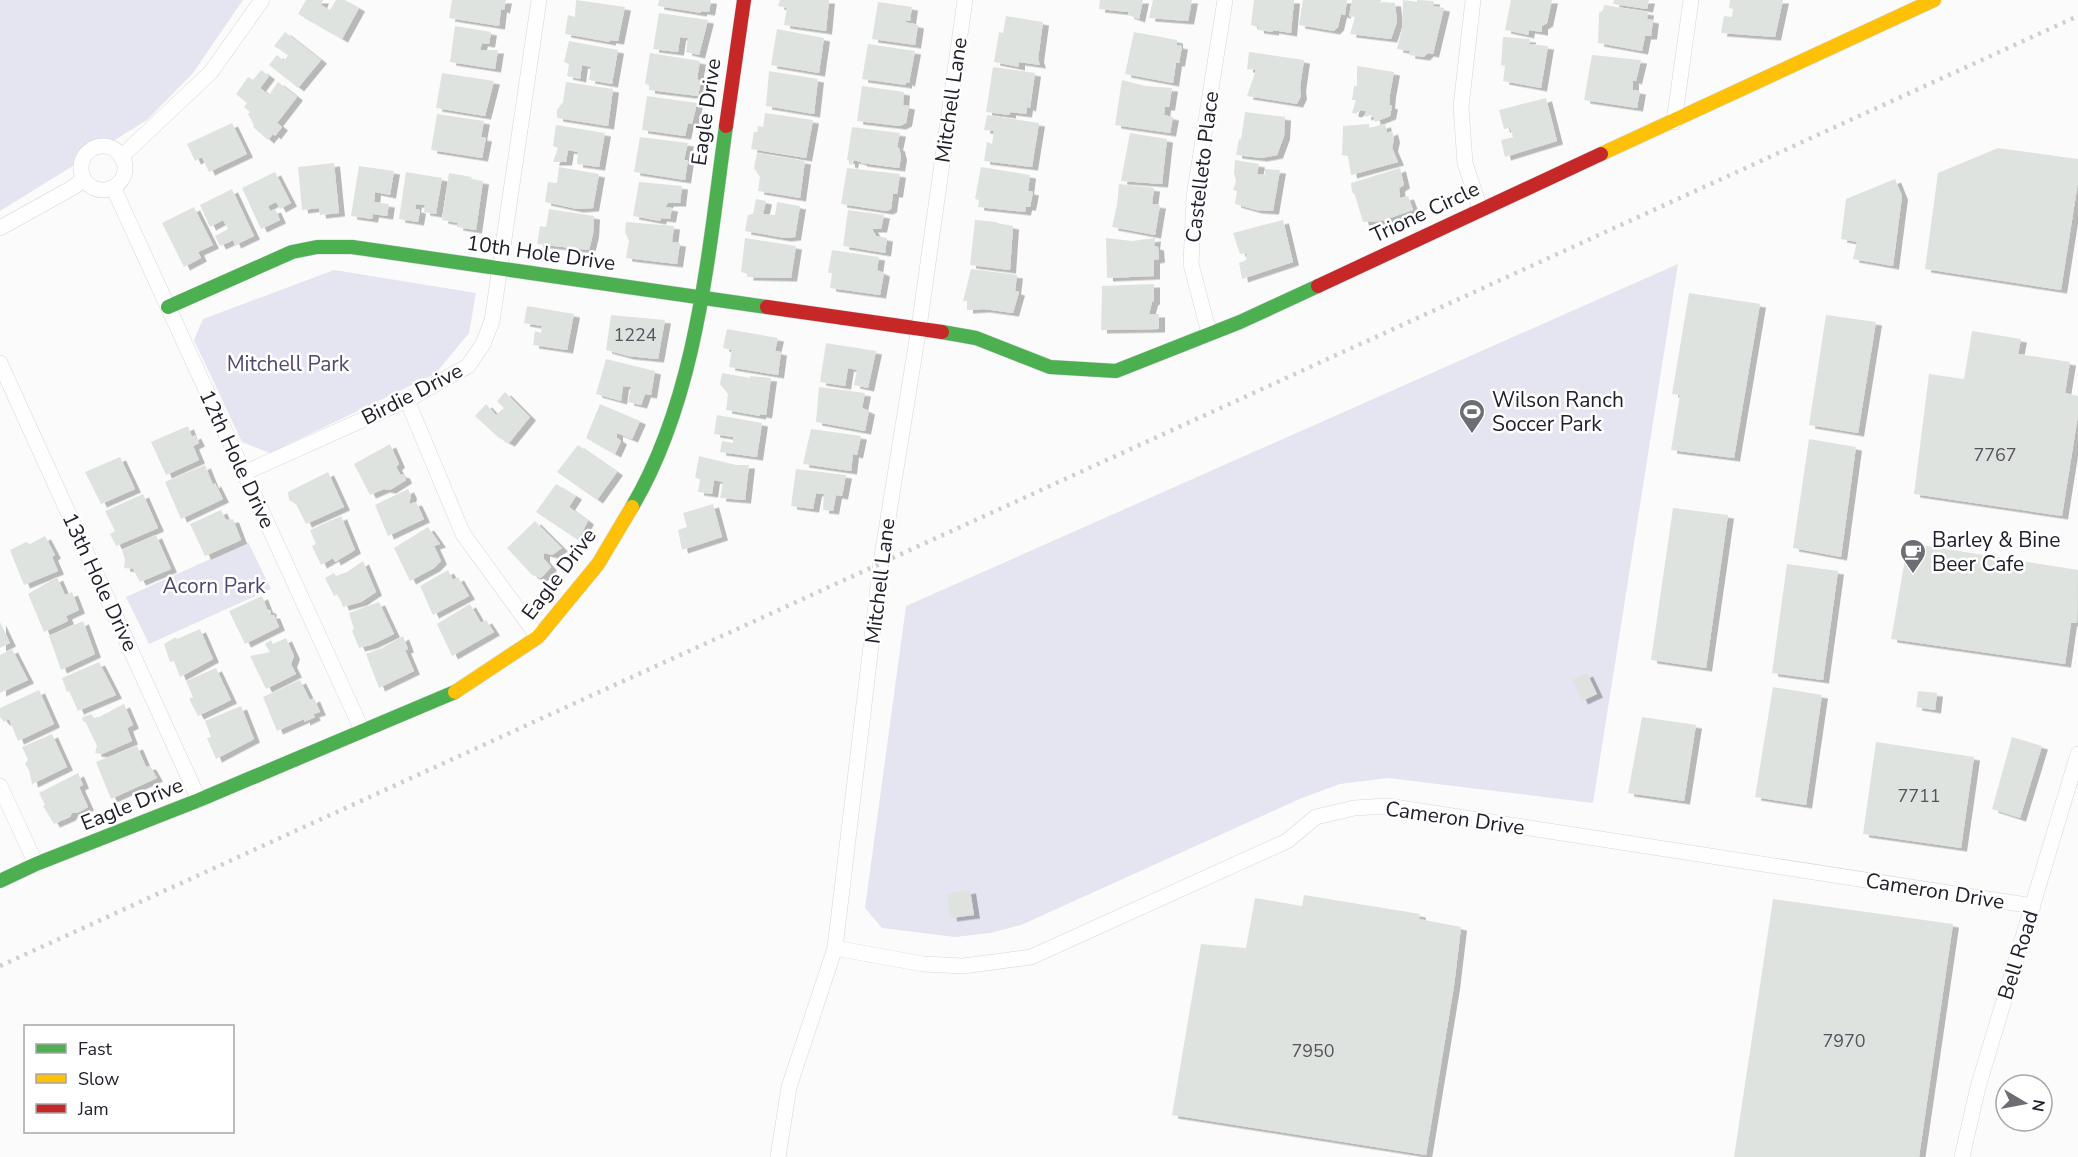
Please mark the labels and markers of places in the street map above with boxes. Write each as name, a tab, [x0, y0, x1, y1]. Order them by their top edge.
place label: Wilson Ranch Soccer Park	[1492, 386, 1624, 438]
sports icon: Wilson Ranch Soccer Park	[1457, 397, 1487, 435]
place label: Barley & Bine Beer Cafe	[1932, 526, 2060, 578]
cafe icon: Barley & Bine Beer Cafe	[1898, 537, 1928, 575]

